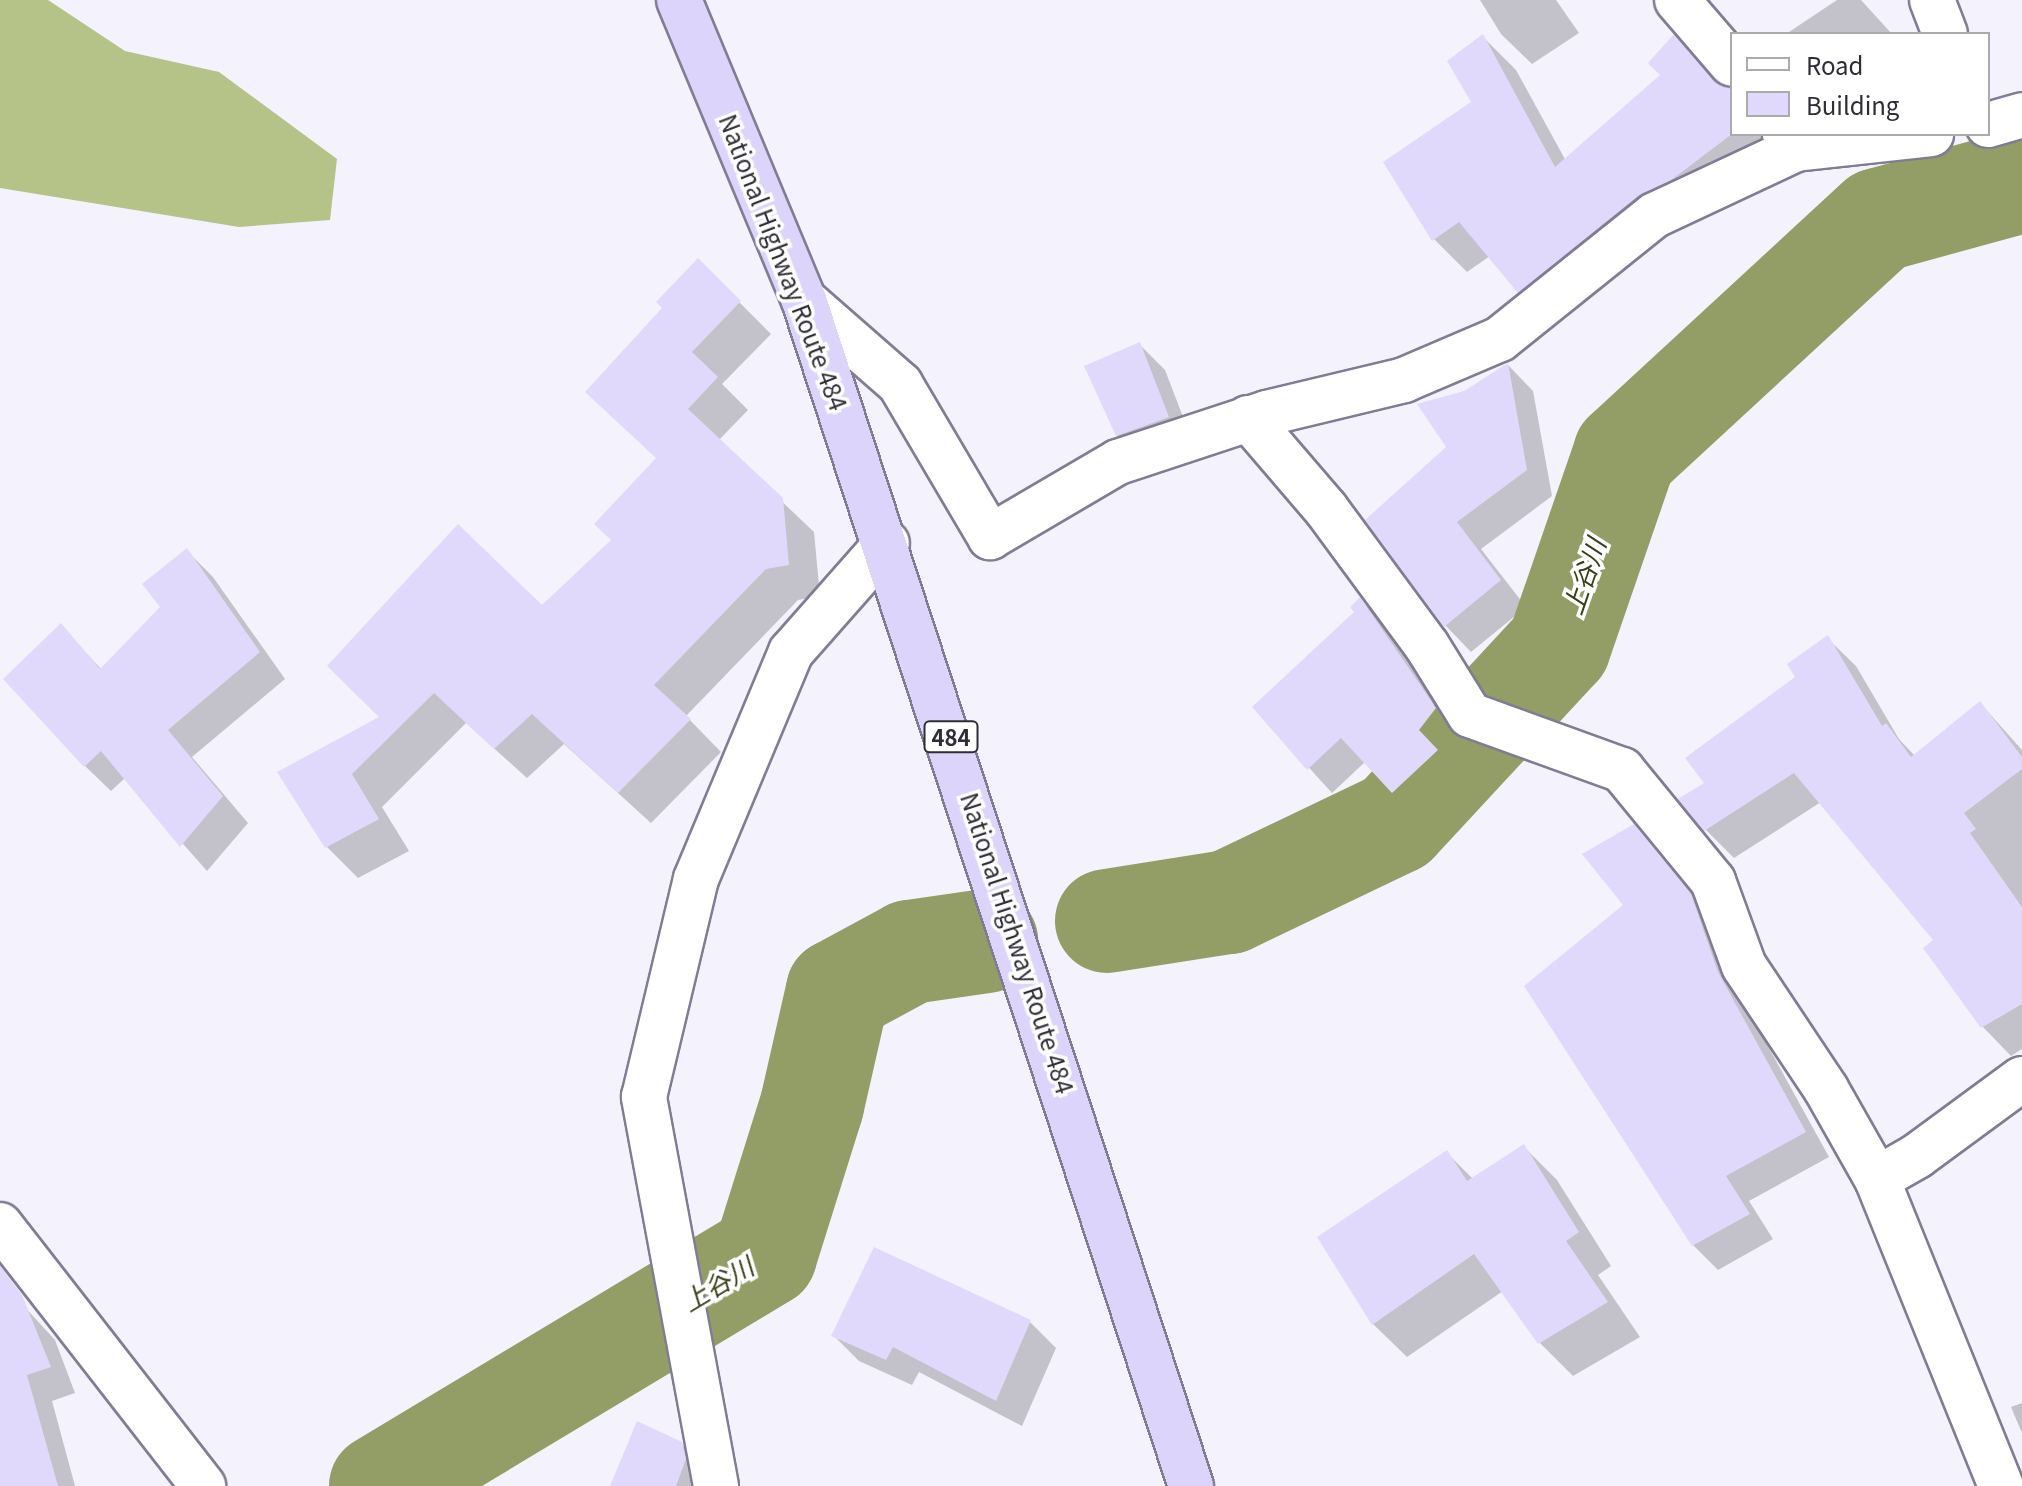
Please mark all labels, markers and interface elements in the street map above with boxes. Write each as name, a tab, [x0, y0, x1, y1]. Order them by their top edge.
legend	[1730, 32, 1990, 136]
text: Road	[1806, 47, 1863, 82]
text: Building	[1806, 87, 1899, 122]
street label: National Highway Route 484	[714, 110, 854, 414]
water label: 上谷川	[1556, 534, 1610, 618]
road number: 484	[923, 719, 979, 755]
street label: National Highway Route 484	[956, 789, 1080, 1097]
water label: 上谷川	[676, 1250, 758, 1316]

